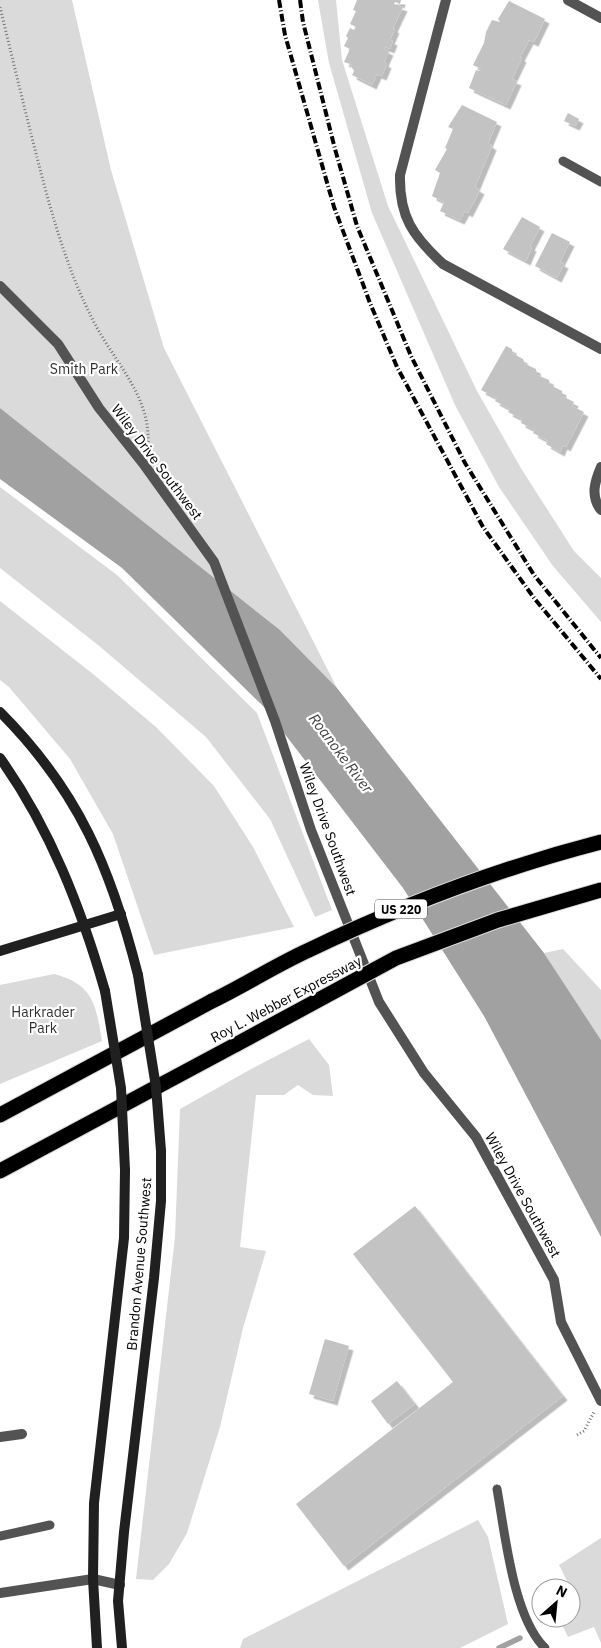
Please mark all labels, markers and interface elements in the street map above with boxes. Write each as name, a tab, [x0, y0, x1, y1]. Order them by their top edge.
park label: Smith Park	[50, 360, 119, 378]
street label: Wiley Drive Southwest	[108, 401, 206, 523]
water label: Roanoke River	[305, 709, 377, 797]
street label: Wiley Drive Southwest	[296, 760, 360, 898]
road number: US 220	[375, 900, 427, 919]
street label: Roy L. Webber Expressway	[208, 952, 364, 1046]
park label: Harkrader Park	[11, 1003, 75, 1037]
street label: Wiley Drive Southwest	[481, 1129, 565, 1261]
street label: Brandon Avenue Southwest	[122, 1177, 156, 1351]
north arrow	[531, 1578, 581, 1628]
text: N	[553, 1581, 571, 1602]

